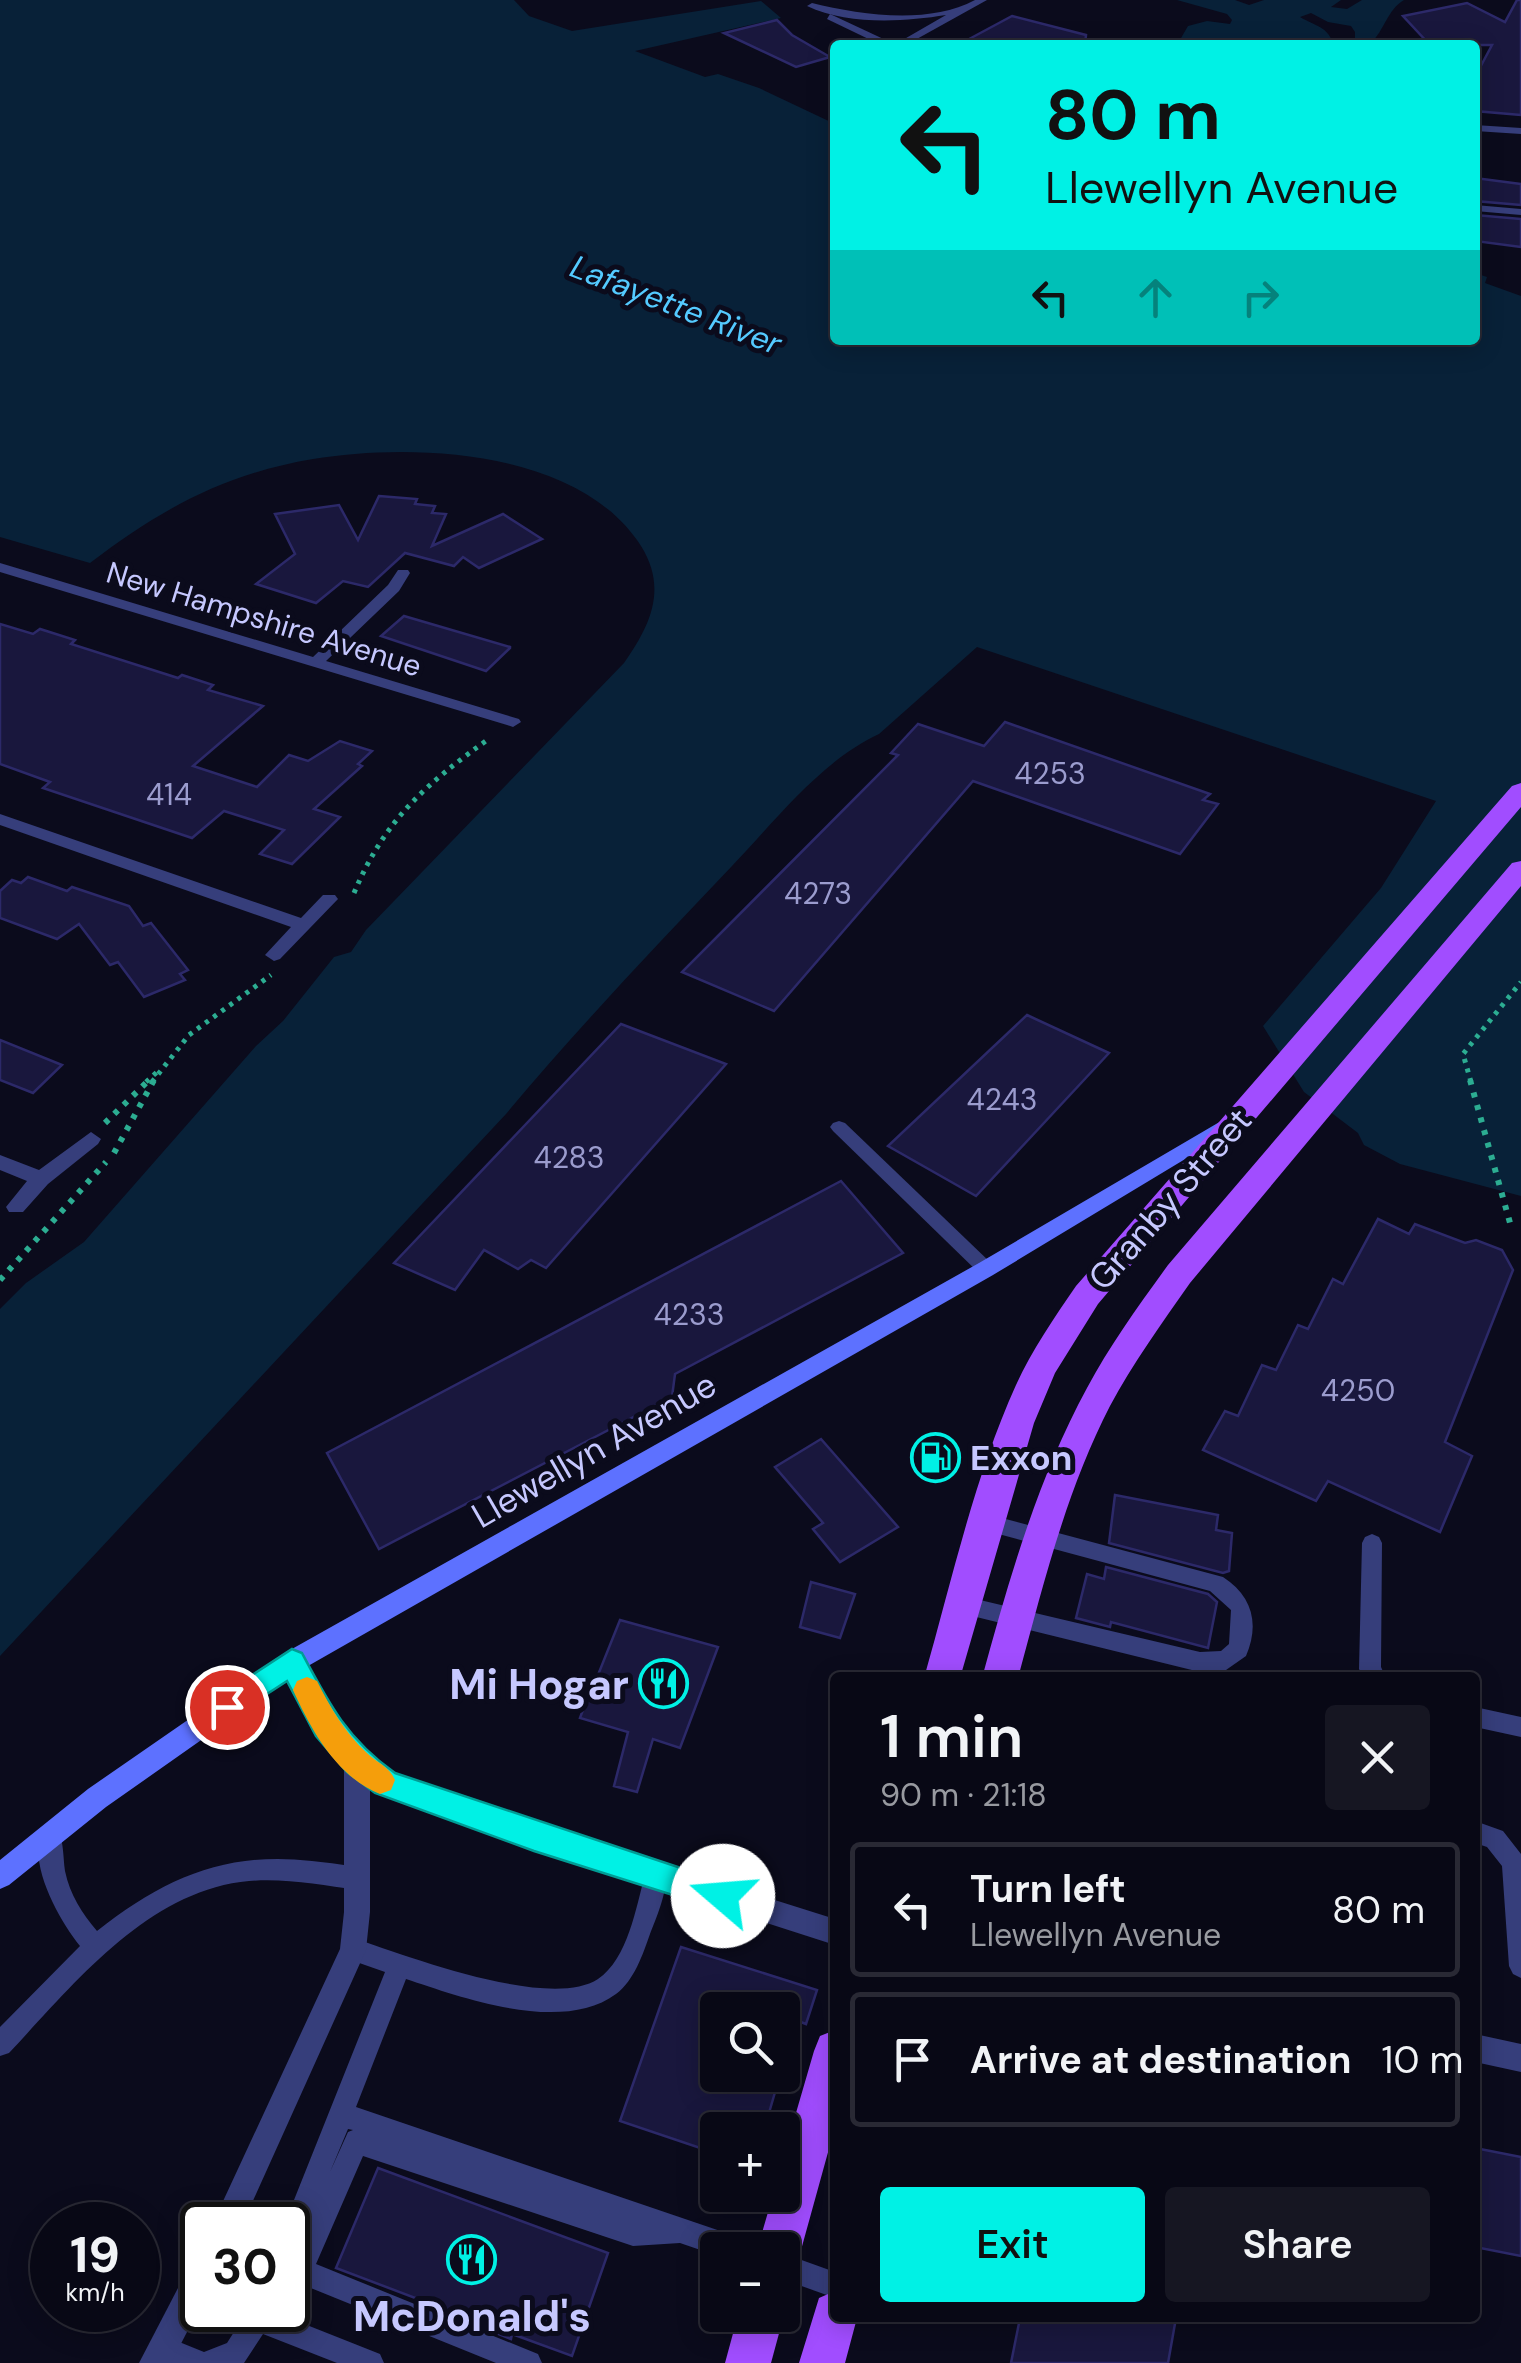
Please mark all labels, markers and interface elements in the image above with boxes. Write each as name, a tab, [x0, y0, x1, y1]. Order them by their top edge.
text: 80 m	[1045, 70, 1221, 161]
icon: left	[880, 80, 1010, 210]
text: Llewellyn Avenue	[1045, 158, 1398, 217]
water label: Lafayette River	[564, 245, 789, 365]
icon: left	[1023, 270, 1078, 325]
icon: ahead	[1128, 270, 1183, 325]
icon: right	[1233, 270, 1288, 325]
street label: New Hampshire Avenue	[102, 553, 426, 685]
house number: 4253	[1014, 754, 1086, 793]
house number: 414	[146, 775, 192, 814]
house number: 4273	[784, 874, 852, 913]
house number: 4243	[967, 1080, 1037, 1119]
street label: Granby Street	[1078, 1098, 1262, 1300]
house number: 4283	[534, 1138, 604, 1177]
house number: 4233	[654, 1295, 724, 1334]
street label: Llewellyn Avenue	[464, 1361, 724, 1539]
house number: 4250	[1321, 1371, 1395, 1410]
fuel station icon: Exxon	[909, 1432, 961, 1484]
place label: Exxon	[970, 1435, 1072, 1481]
place label: Mi Hogar	[449, 1657, 629, 1712]
restaurant icon: Mi Hogar	[638, 1658, 690, 1710]
pin	[185, 1665, 270, 1750]
icon: arrive	[200, 1680, 255, 1735]
text: 1 min	[880, 1697, 1023, 1776]
button: close	[1325, 1705, 1430, 1810]
text: 90 m · 21:18	[880, 1774, 1047, 1816]
position arrow	[671, 1844, 775, 1948]
text: Turn left	[970, 1864, 1126, 1914]
icon: left	[885, 1882, 940, 1937]
text: 80 m	[1332, 1885, 1425, 1935]
text: Llewellyn Avenue	[970, 1914, 1221, 1956]
map controls	[700, 1992, 800, 2332]
button: search	[700, 1992, 800, 2092]
icon: arrive	[885, 2032, 940, 2087]
text: Arrive at destination	[970, 2035, 1352, 2085]
text: 10 m	[1382, 2035, 1463, 2085]
button: +	[700, 2112, 800, 2212]
button: Exit	[880, 2187, 1145, 2302]
button: Share	[1165, 2187, 1430, 2302]
speed limit sign: 30	[180, 2202, 310, 2332]
text: 19	[70, 2222, 120, 2288]
button: −	[700, 2232, 800, 2332]
restaurant icon: McDonald's	[446, 2234, 498, 2286]
text: km/h	[65, 2276, 125, 2309]
place label: McDonald's	[353, 2289, 591, 2344]

